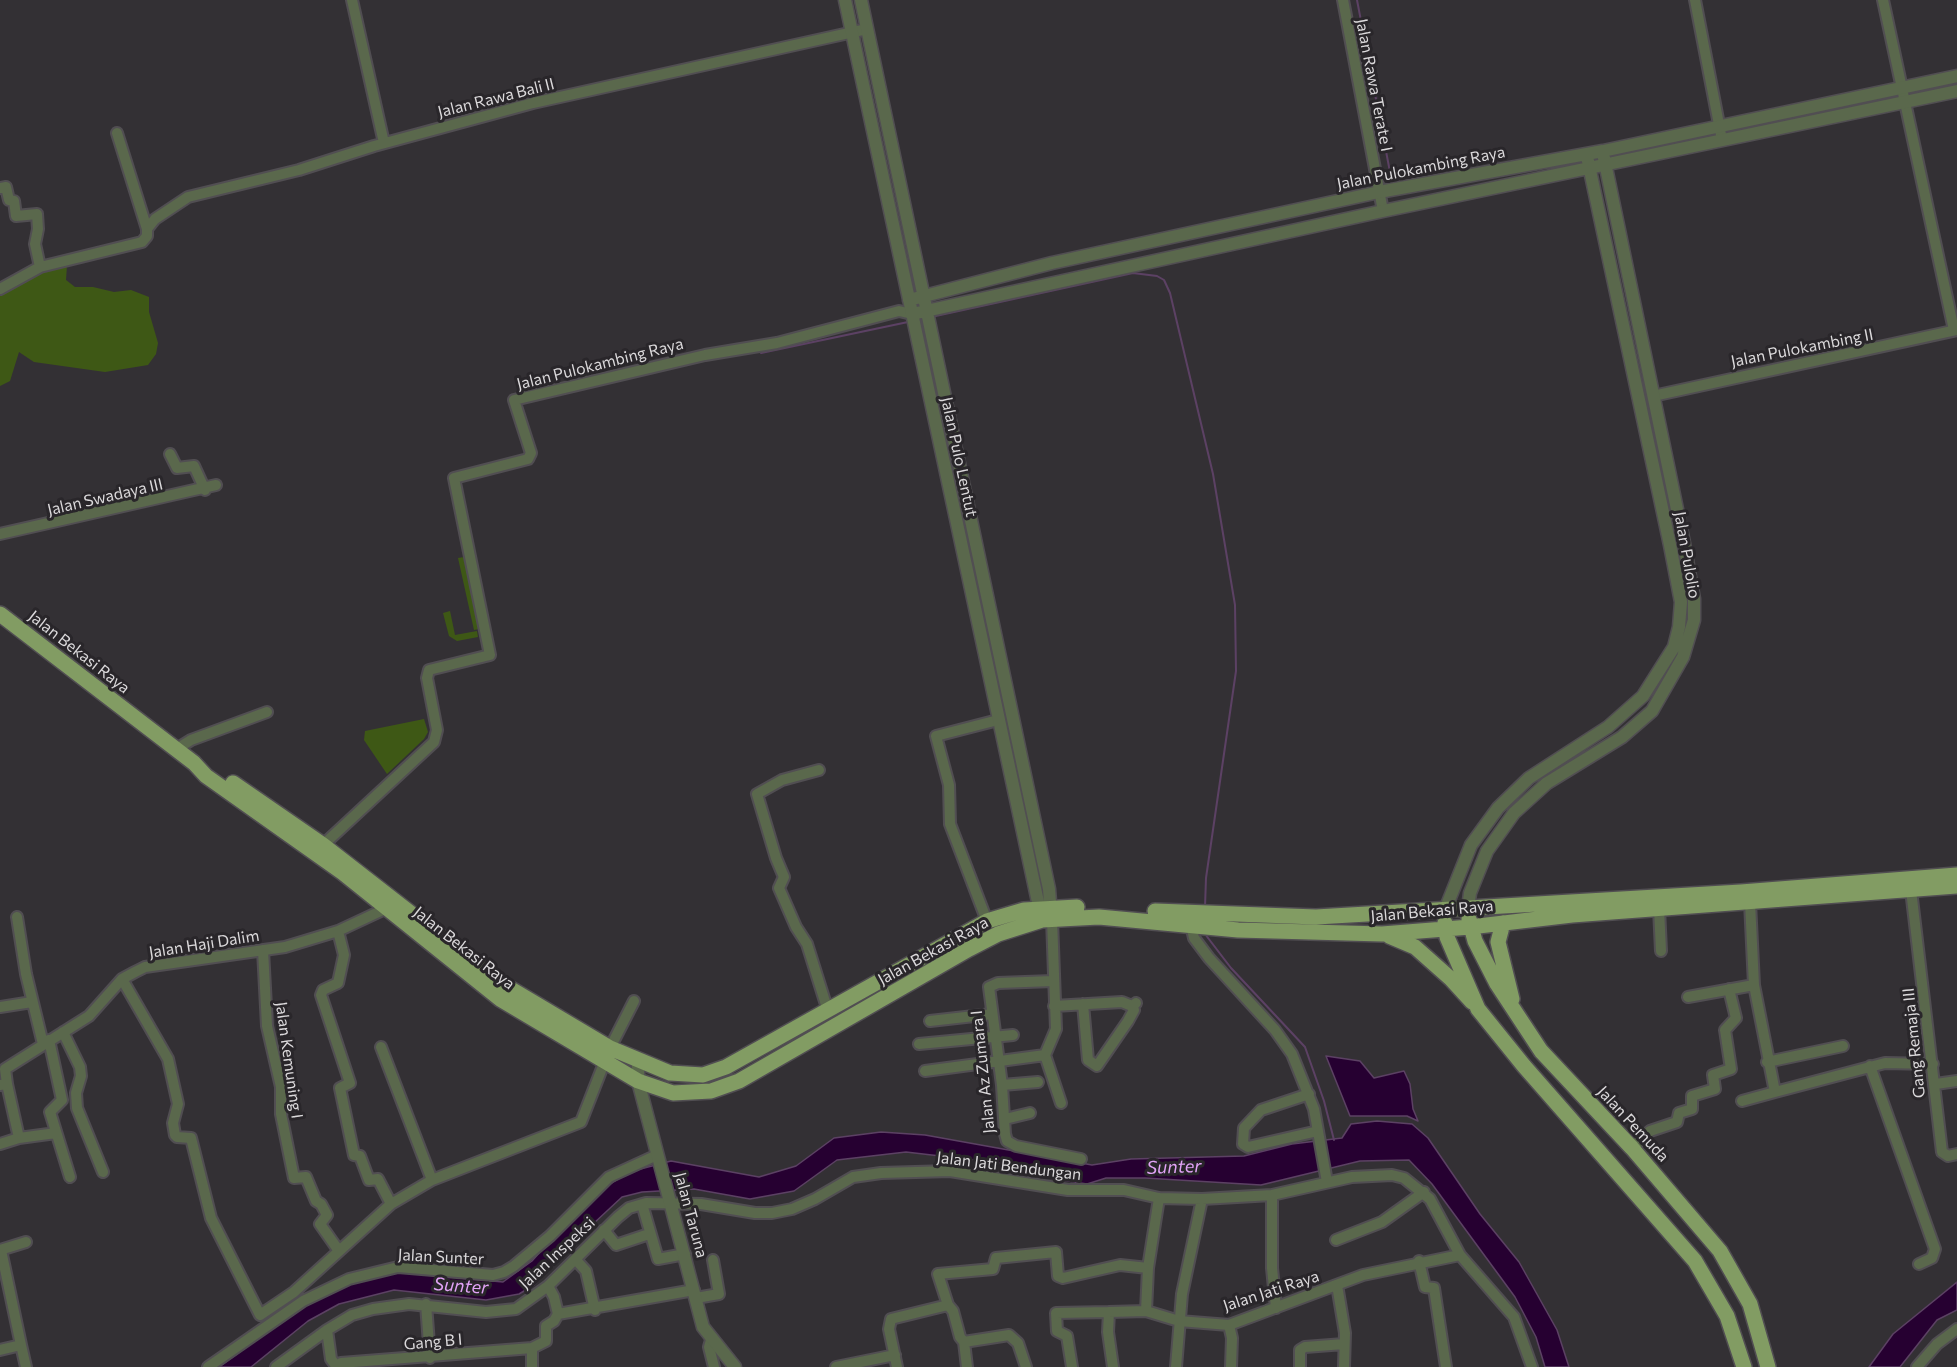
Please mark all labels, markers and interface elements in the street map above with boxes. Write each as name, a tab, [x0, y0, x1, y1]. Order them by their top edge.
street label: Jalan Rawa Terate I	[1352, 17, 1396, 153]
street label: Jalan Rawa Bali II	[436, 74, 556, 122]
street label: Jalan Pulokambing Raya	[1335, 142, 1507, 194]
street label: Jalan Pulokambing II	[1729, 325, 1875, 371]
street label: Jalan Pulokambing Raya	[515, 334, 685, 394]
street label: Jalan Pulo Lentut	[937, 395, 981, 519]
street label: Jalan Swadaya III	[45, 474, 165, 520]
street label: Jalan Pulolio	[1670, 510, 1704, 600]
street label: Jalan Bekasi Raya	[25, 606, 133, 698]
street label: Jalan Bekasi Raya	[1370, 896, 1494, 926]
street label: Jalan Bekasi Raya	[410, 902, 518, 994]
street label: Jalan Bekasi Raya	[874, 913, 992, 989]
street label: Jalan Haji Dalim	[147, 926, 261, 962]
street label: Gang Remaja III	[1899, 987, 1929, 1099]
street label: Jalan Kemuning I	[271, 1000, 307, 1120]
street label: Jalan Az Zumara I	[967, 1009, 999, 1135]
street label: Jalan Pemuda	[1593, 1082, 1673, 1166]
street label: Jalan Jati Bendungan	[935, 1148, 1083, 1184]
water label: Sunter	[1146, 1155, 1202, 1179]
street label: Jalan Taruna	[670, 1170, 712, 1260]
street label: Jalan Inspeksi	[515, 1213, 599, 1293]
street label: Jalan Sunter	[397, 1245, 485, 1269]
street label: Jalan Jati Raya	[1221, 1266, 1321, 1316]
water label: Sunter	[433, 1273, 489, 1299]
street label: Gang B I	[403, 1330, 463, 1354]

